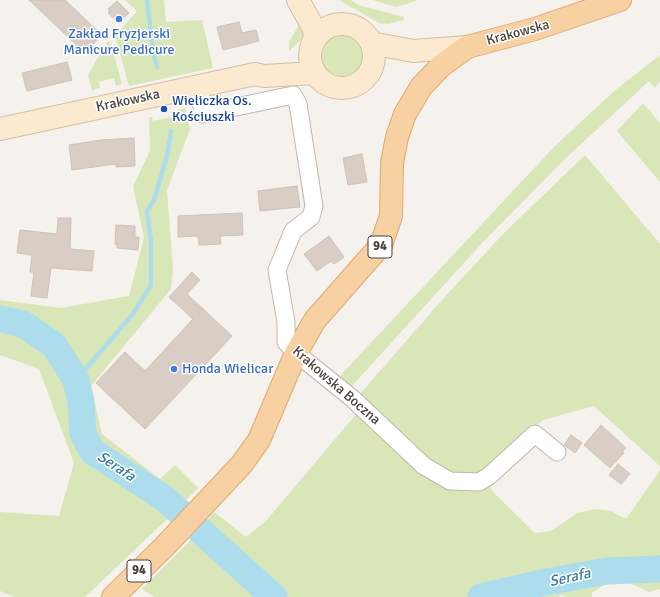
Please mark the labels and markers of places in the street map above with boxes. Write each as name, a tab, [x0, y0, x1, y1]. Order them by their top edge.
marker: Zakład Fryzjerski Manicure Pedicure	[114, 14, 124, 24]
place label: Zakład Fryzjerski Manicure Pedicure	[64, 26, 174, 58]
place label: Wieliczka Os. Kościuszki	[172, 93, 252, 126]
marker: Wieliczka Os. Kościuszki	[159, 104, 169, 114]
place label: Honda Wielicar	[182, 361, 273, 377]
marker: Honda Wielicar	[169, 364, 179, 374]

